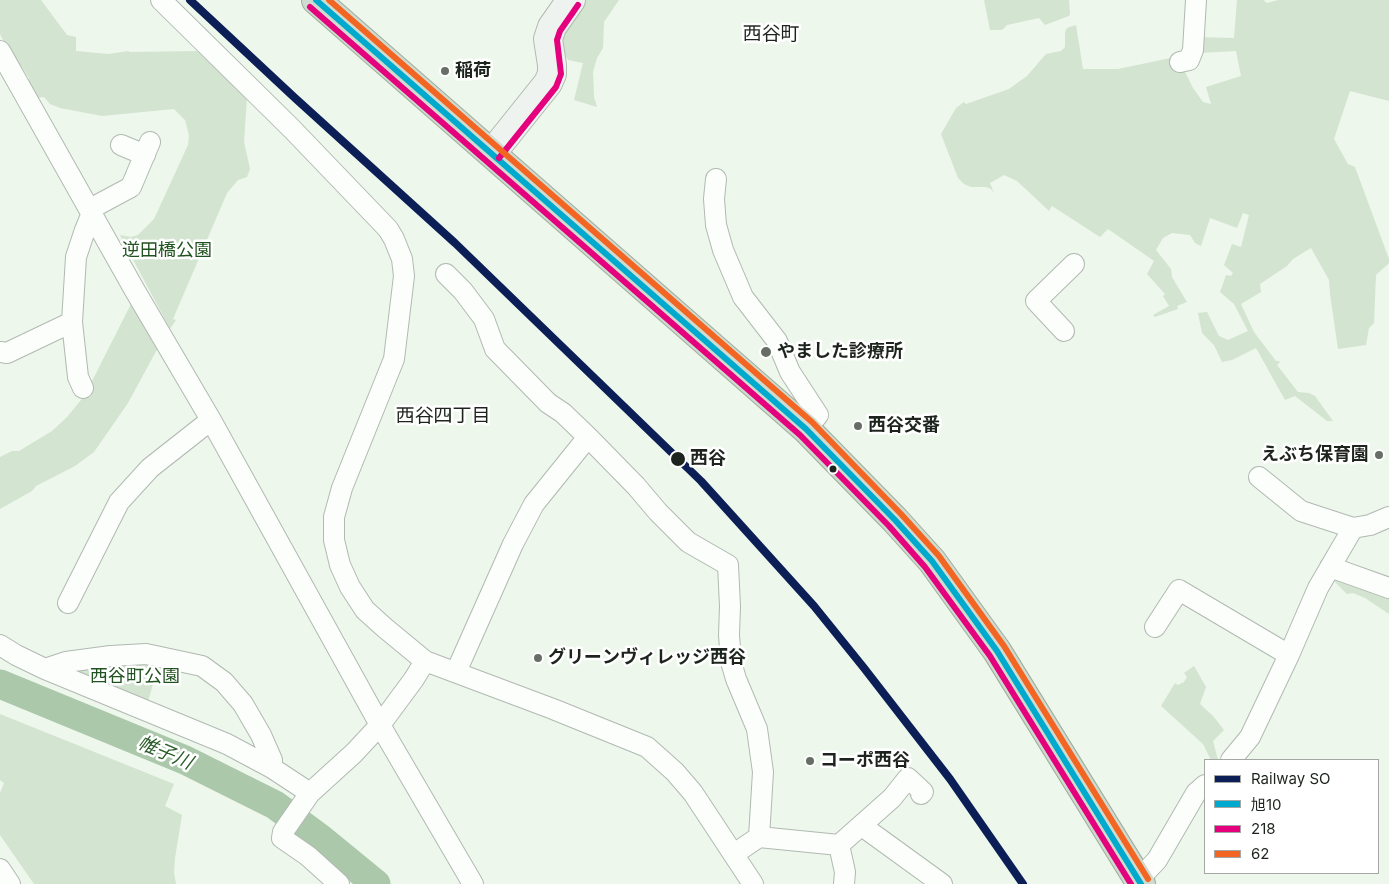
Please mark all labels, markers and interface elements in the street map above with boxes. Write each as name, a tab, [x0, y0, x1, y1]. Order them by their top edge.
district label: 西谷町	[743, 23, 799, 45]
place label: 稲荷	[455, 60, 491, 82]
marker: 稲荷	[439, 65, 451, 77]
park label: 逆田橋公園	[122, 240, 212, 262]
place label: やました診療所	[777, 341, 903, 363]
marker: やました診療所	[759, 345, 773, 359]
district label: 西谷四丁目	[396, 405, 490, 427]
place label: 西谷交番	[868, 415, 940, 437]
marker: 西谷交番	[852, 420, 864, 432]
place label: えぶち保育園	[1261, 444, 1369, 466]
place label: 西谷	[690, 448, 726, 470]
marker: えぶち保育園	[1373, 449, 1385, 461]
marker: 西谷	[669, 450, 687, 468]
unlabelled marker	[828, 464, 838, 474]
place label: グリーンヴィレッジ西谷	[548, 647, 746, 669]
marker: グリーンヴィレッジ西谷	[532, 652, 544, 664]
park label: 西谷町公園	[90, 666, 180, 688]
water label: 帷子川	[134, 731, 196, 775]
place label: コーポ西谷	[820, 750, 910, 772]
marker: コーポ西谷	[804, 755, 816, 767]
legend	[1204, 759, 1379, 874]
text: Railway SO	[1251, 769, 1331, 788]
text: 旭10	[1251, 795, 1282, 814]
text: 218	[1251, 819, 1276, 838]
text: 62	[1251, 844, 1269, 863]

